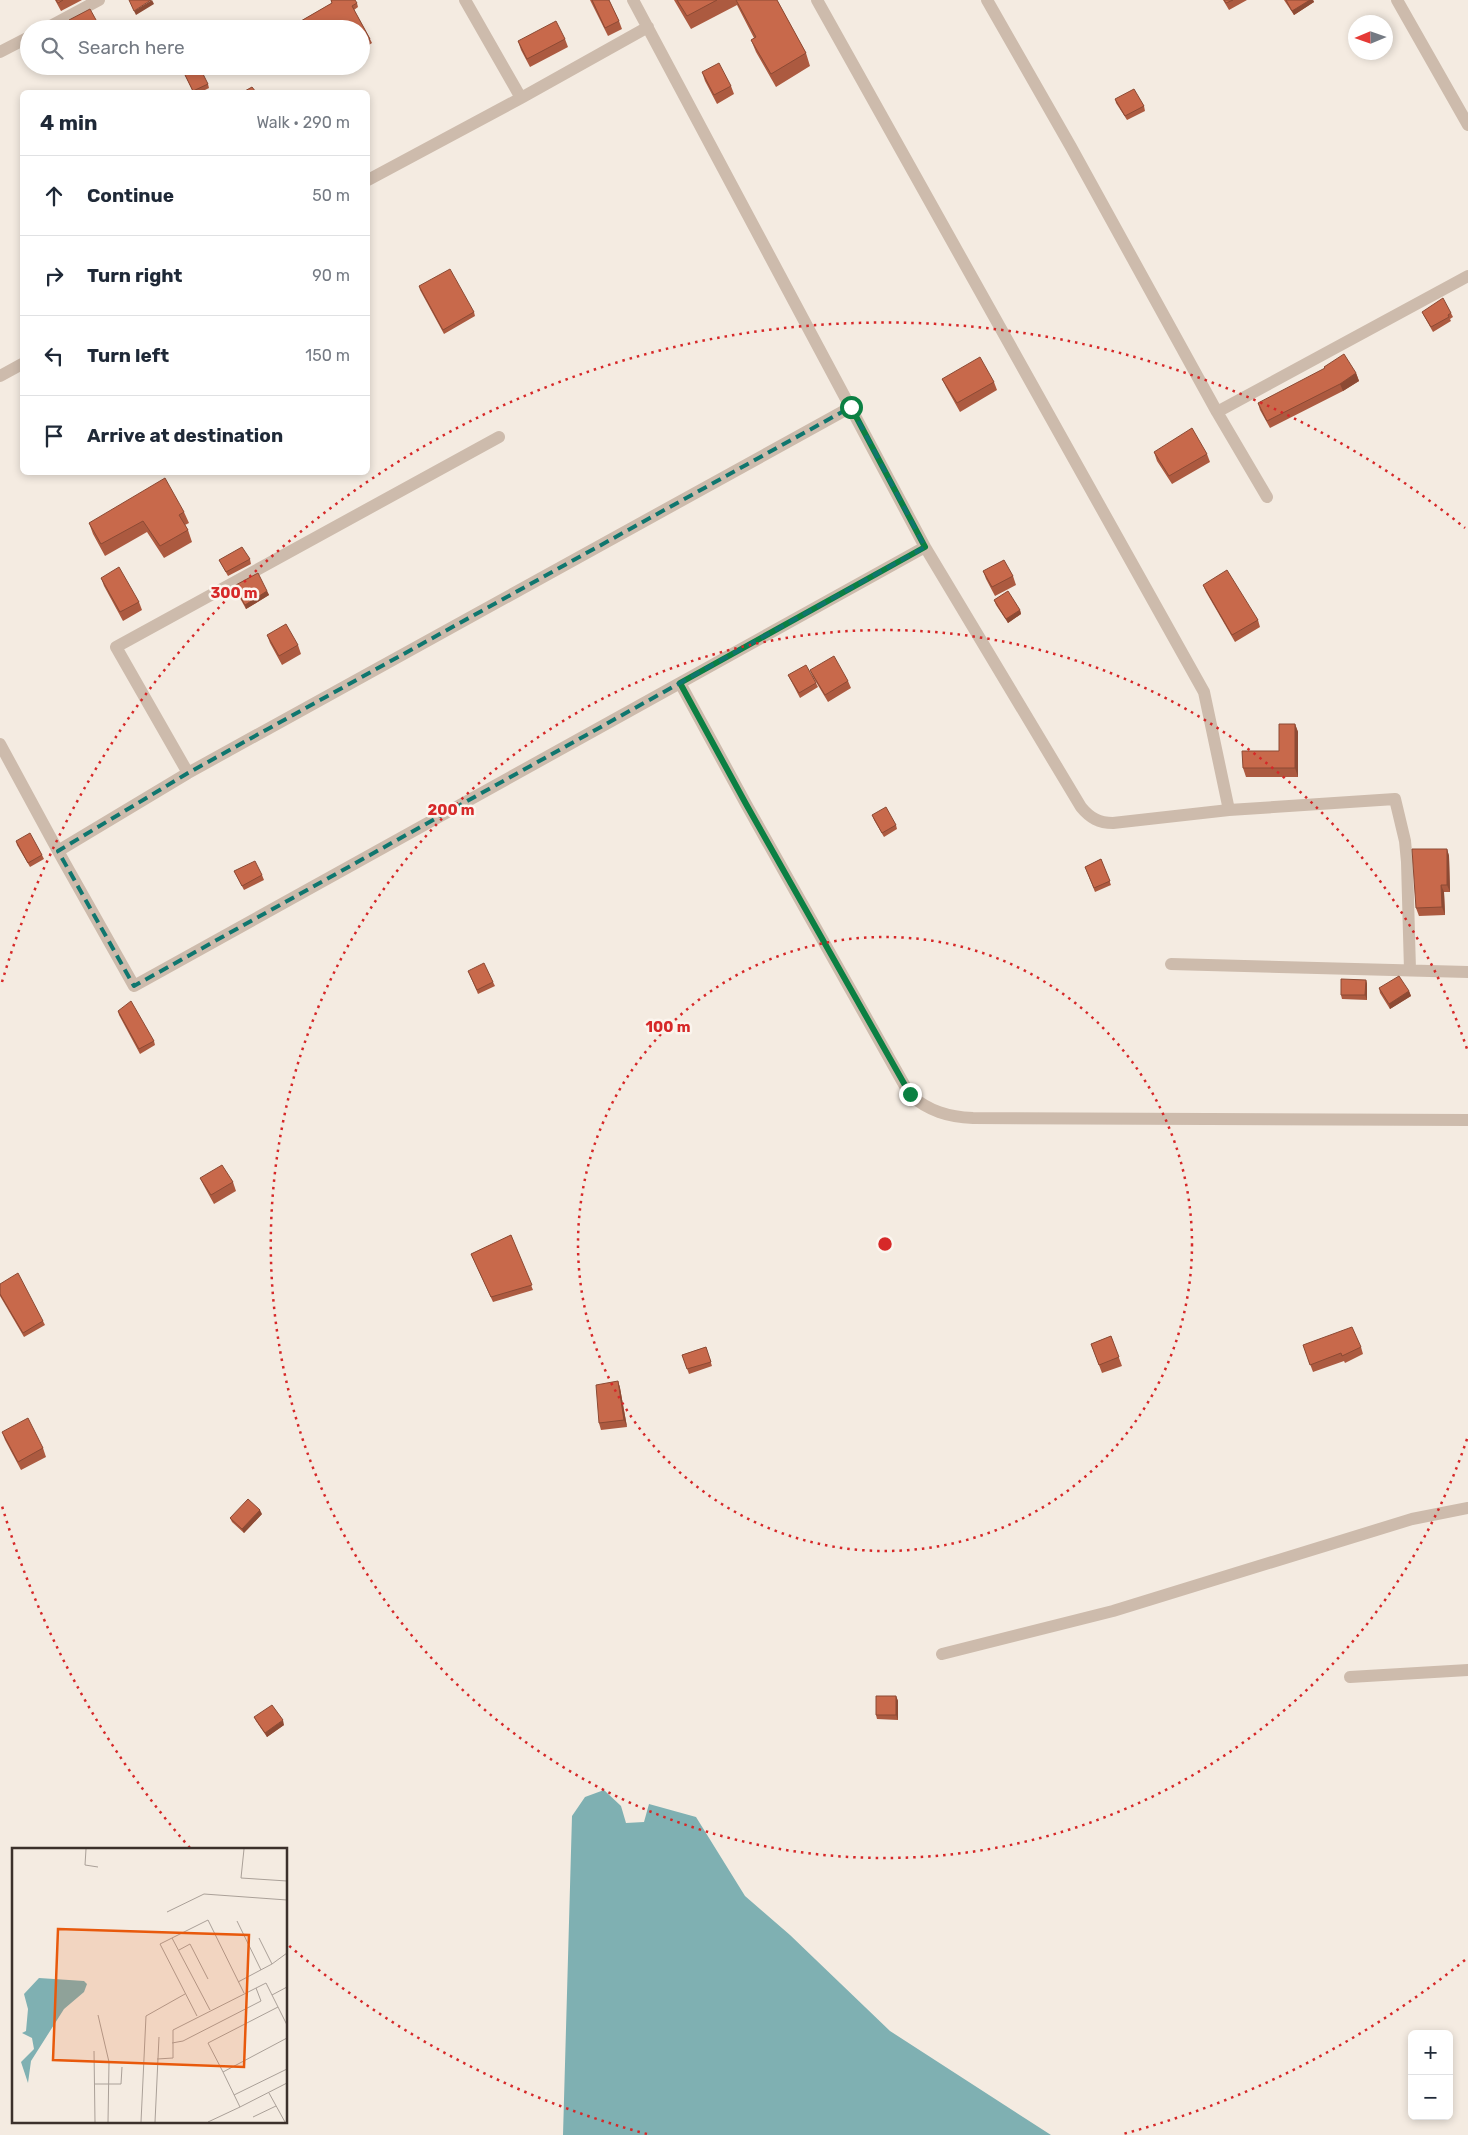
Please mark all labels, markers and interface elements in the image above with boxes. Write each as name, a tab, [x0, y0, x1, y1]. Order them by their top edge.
north arrow	[1348, 15, 1393, 60]
search box	[20, 20, 370, 75]
icon: search	[38, 34, 66, 62]
text: Search here	[78, 36, 185, 59]
text: 4 min	[40, 110, 98, 135]
text: Walk · 290 m	[256, 113, 350, 132]
icon: ahead	[40, 182, 68, 210]
text: Continue	[87, 184, 174, 207]
text: 50 m	[312, 186, 350, 205]
icon: right	[40, 262, 68, 290]
text: Turn right	[87, 264, 182, 287]
text: 90 m	[312, 266, 350, 285]
icon: left	[40, 342, 68, 370]
text: Turn left	[87, 344, 169, 367]
text: 150 m	[305, 346, 350, 365]
route start	[840, 396, 863, 419]
icon: arrive	[40, 422, 68, 450]
text: Arrive at destination	[87, 424, 283, 447]
text: 300 m	[210, 584, 258, 602]
text: 200 m	[427, 801, 475, 819]
text: 100 m	[646, 1018, 690, 1036]
route end	[899, 1083, 922, 1106]
centre of rings	[876, 1235, 894, 1253]
inset map	[12, 1848, 288, 2122]
map controls	[1408, 2030, 1453, 2120]
button: +	[1408, 2030, 1453, 2075]
button: −	[1408, 2075, 1453, 2120]

